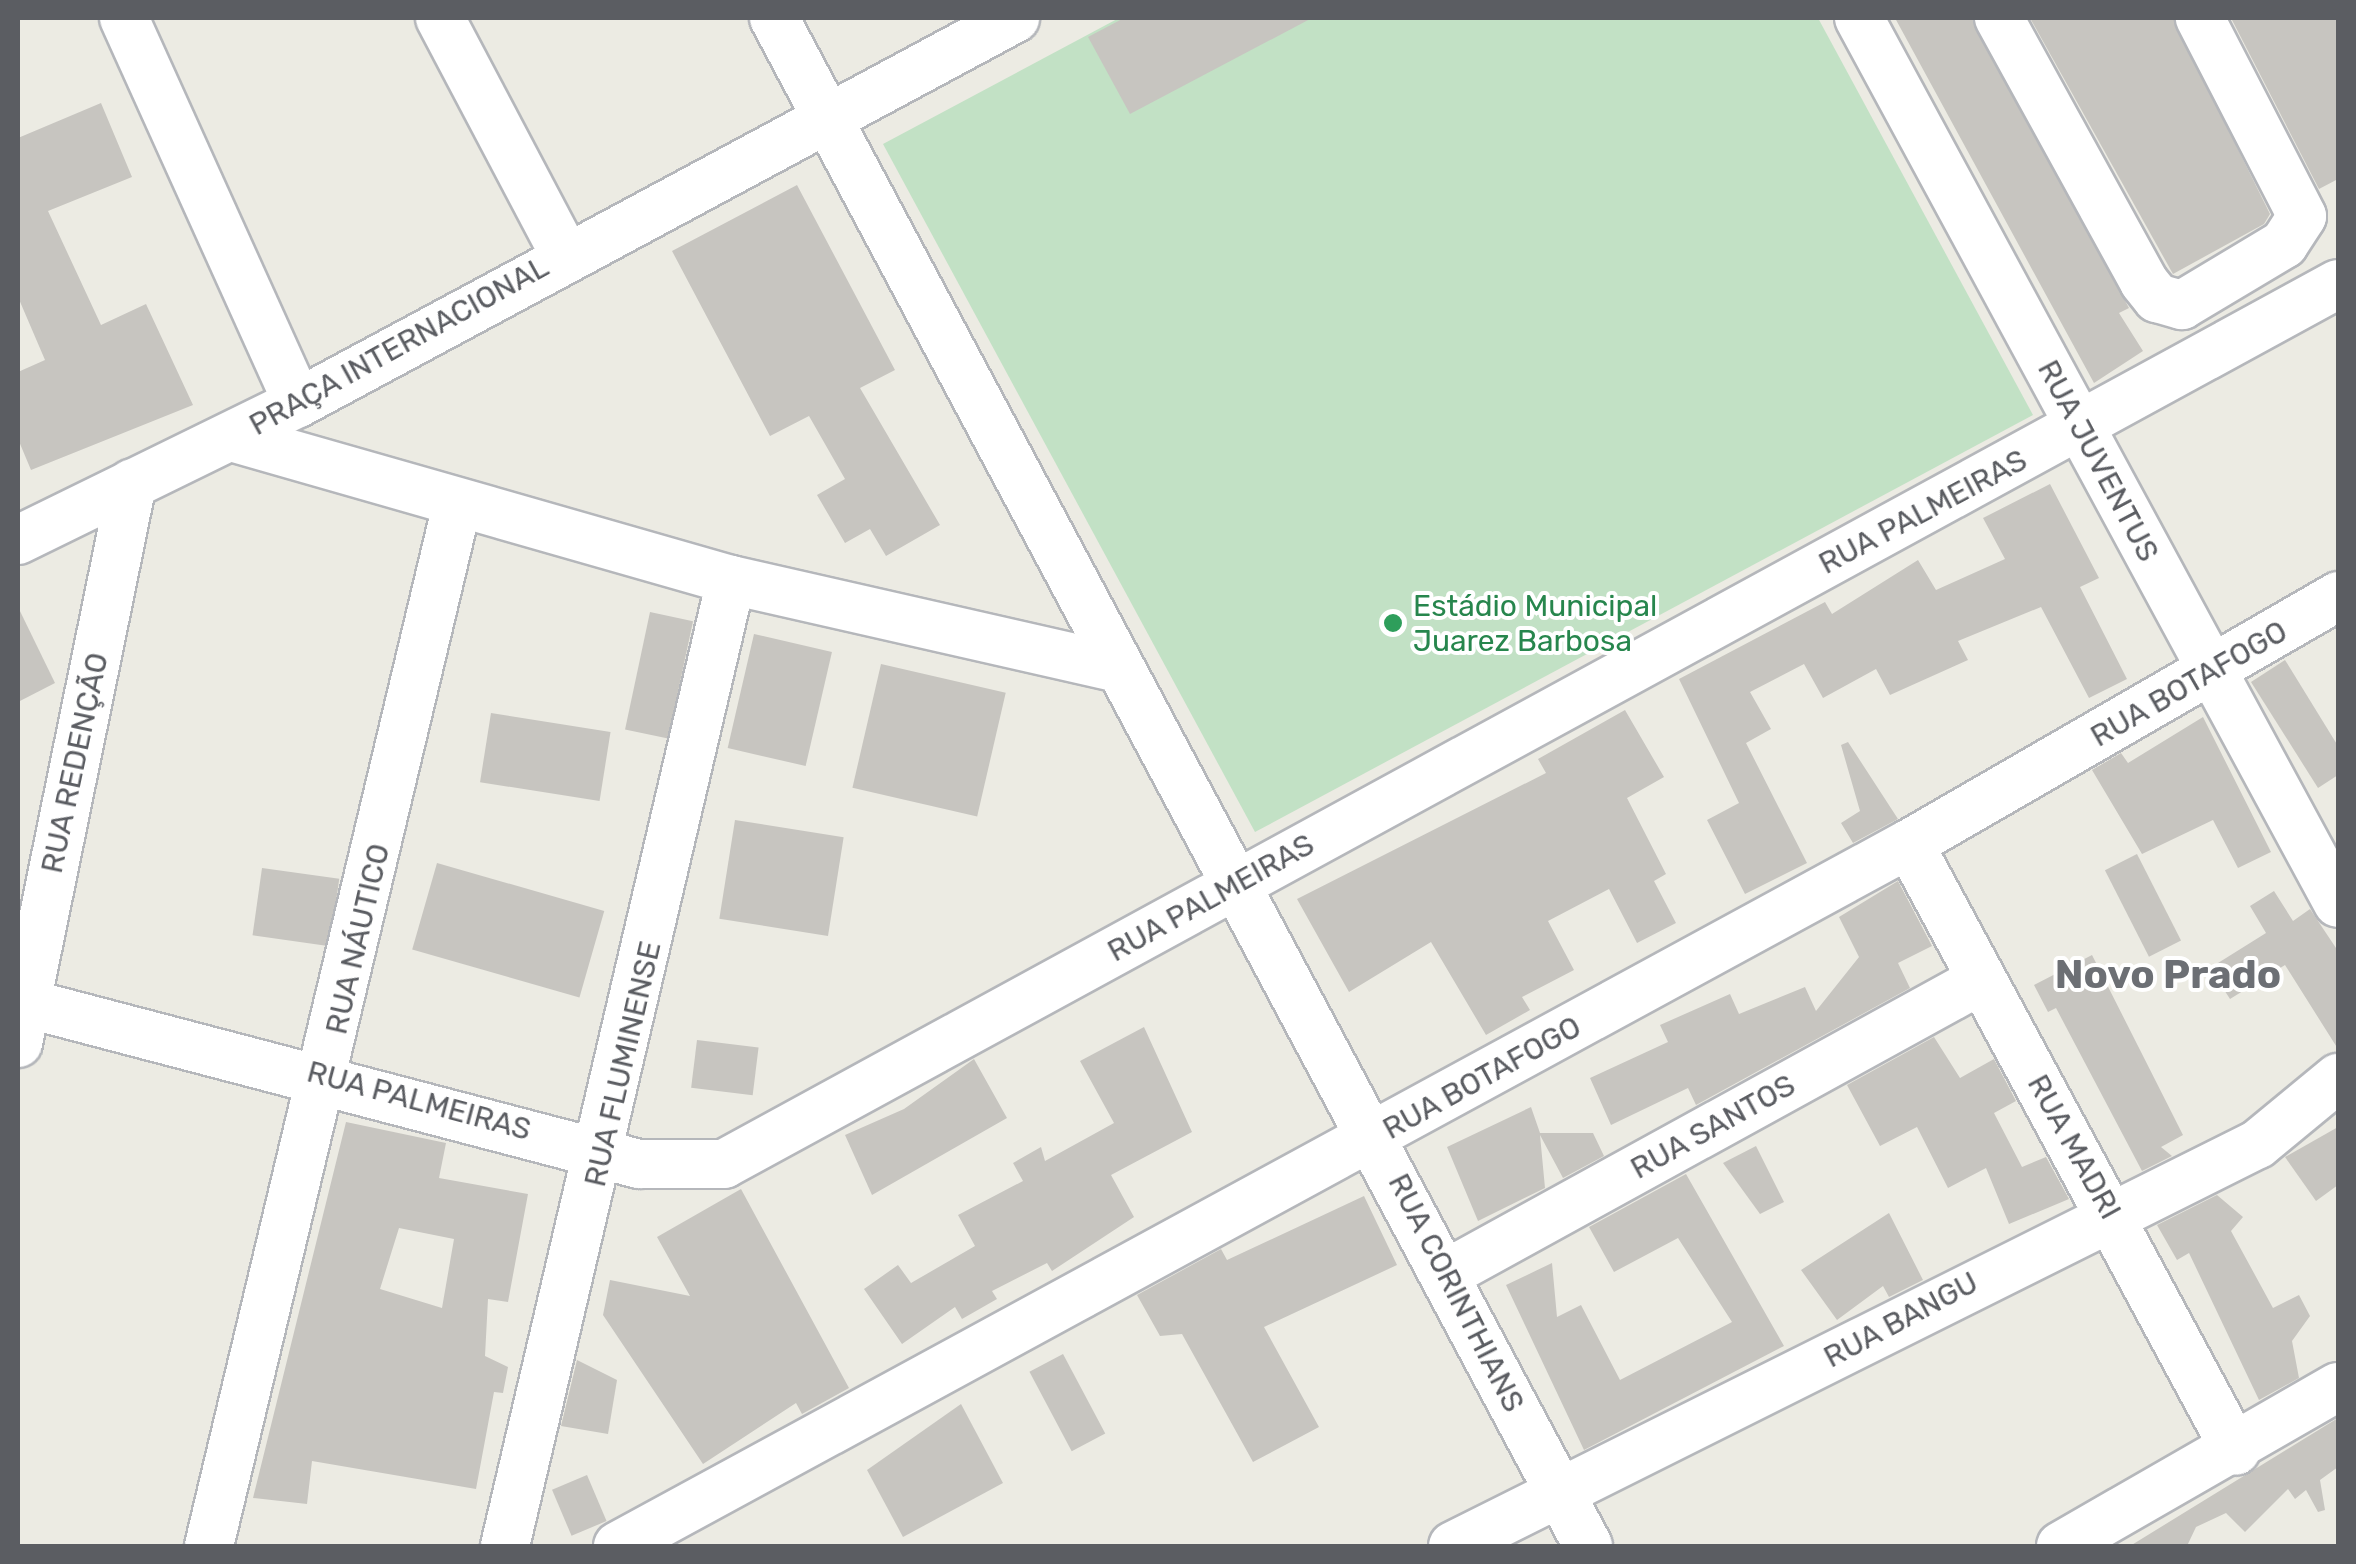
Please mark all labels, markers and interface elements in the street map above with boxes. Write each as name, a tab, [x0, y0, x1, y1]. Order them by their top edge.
street label: PRAÇA INTERNACIONAL	[243, 249, 555, 443]
street label: RUA JUVENTUS	[2030, 354, 2166, 568]
street label: RUA PALMEIRAS	[1813, 442, 2033, 582]
place label: Estádio Municipal Juarez Barbosa	[1413, 588, 1657, 658]
marker: Estádio Municipal Juarez Barbosa	[1382, 612, 1404, 634]
street label: RUA BOTAFOGO	[2084, 613, 2294, 755]
street label: RUA REDENÇÃO	[34, 649, 116, 877]
street label: RUA PALMEIRAS	[1101, 826, 1321, 970]
street label: RUA NÁUTICO	[319, 840, 397, 1038]
street label: RUA FLUMINENSE	[577, 937, 669, 1191]
district label: Novo Prado	[2055, 951, 2281, 999]
street label: RUA BOTAFOGO	[1376, 1009, 1588, 1147]
street label: RUA PALMEIRAS	[303, 1054, 535, 1148]
street label: RUA SANTOS	[1624, 1067, 1802, 1187]
street label: RUA MADRI	[2019, 1068, 2129, 1226]
street label: RUA CORINTHIANS	[1380, 1168, 1532, 1418]
street label: RUA BANGU	[1818, 1264, 1984, 1376]

